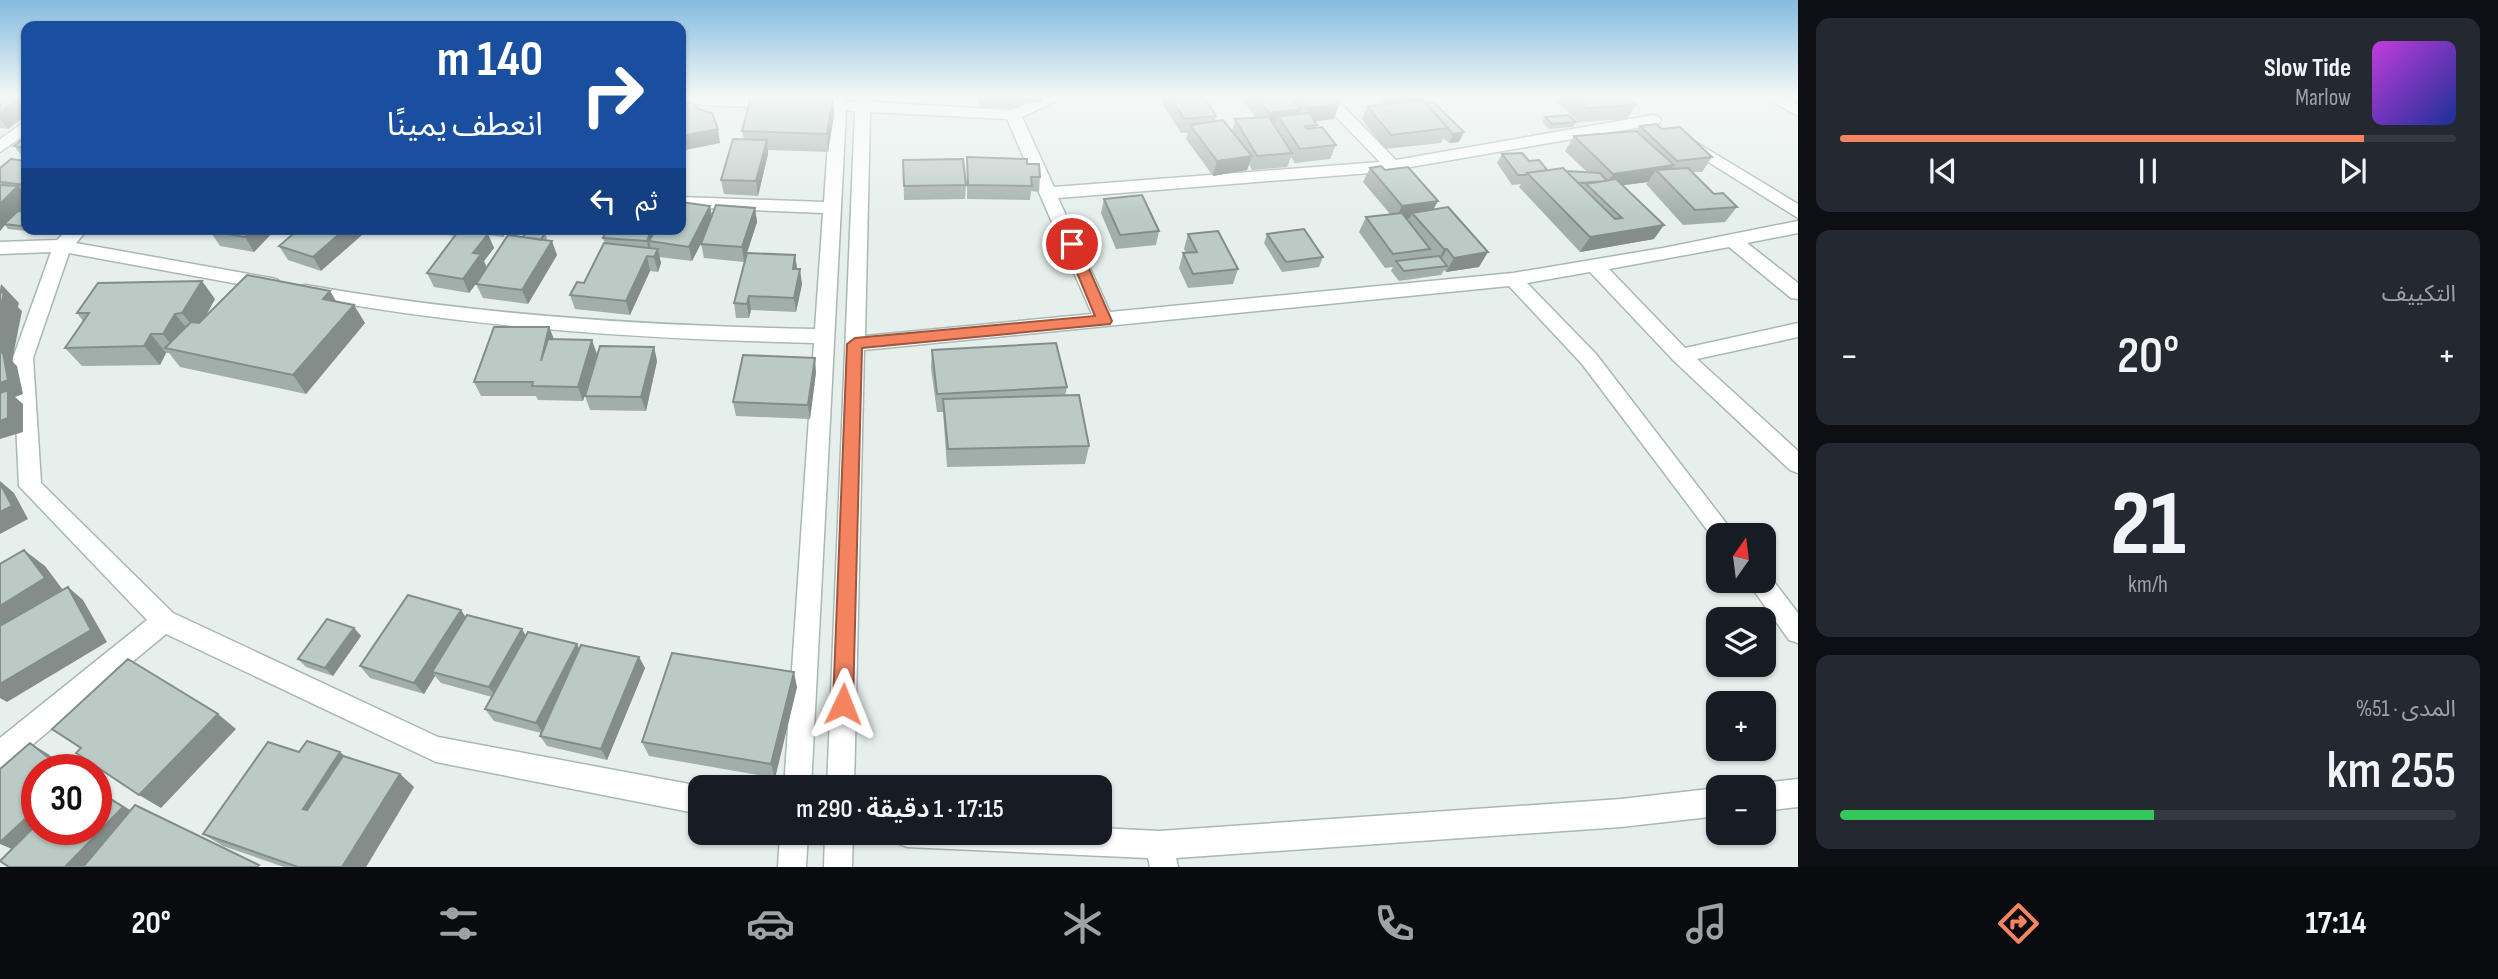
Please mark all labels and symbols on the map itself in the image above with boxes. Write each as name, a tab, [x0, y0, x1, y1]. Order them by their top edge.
pin	[1042, 214, 1102, 274]
north arrow	[1706, 523, 1776, 593]
position arrow	[806, 667, 880, 741]
speed limit sign: 30	[21, 754, 112, 845]

